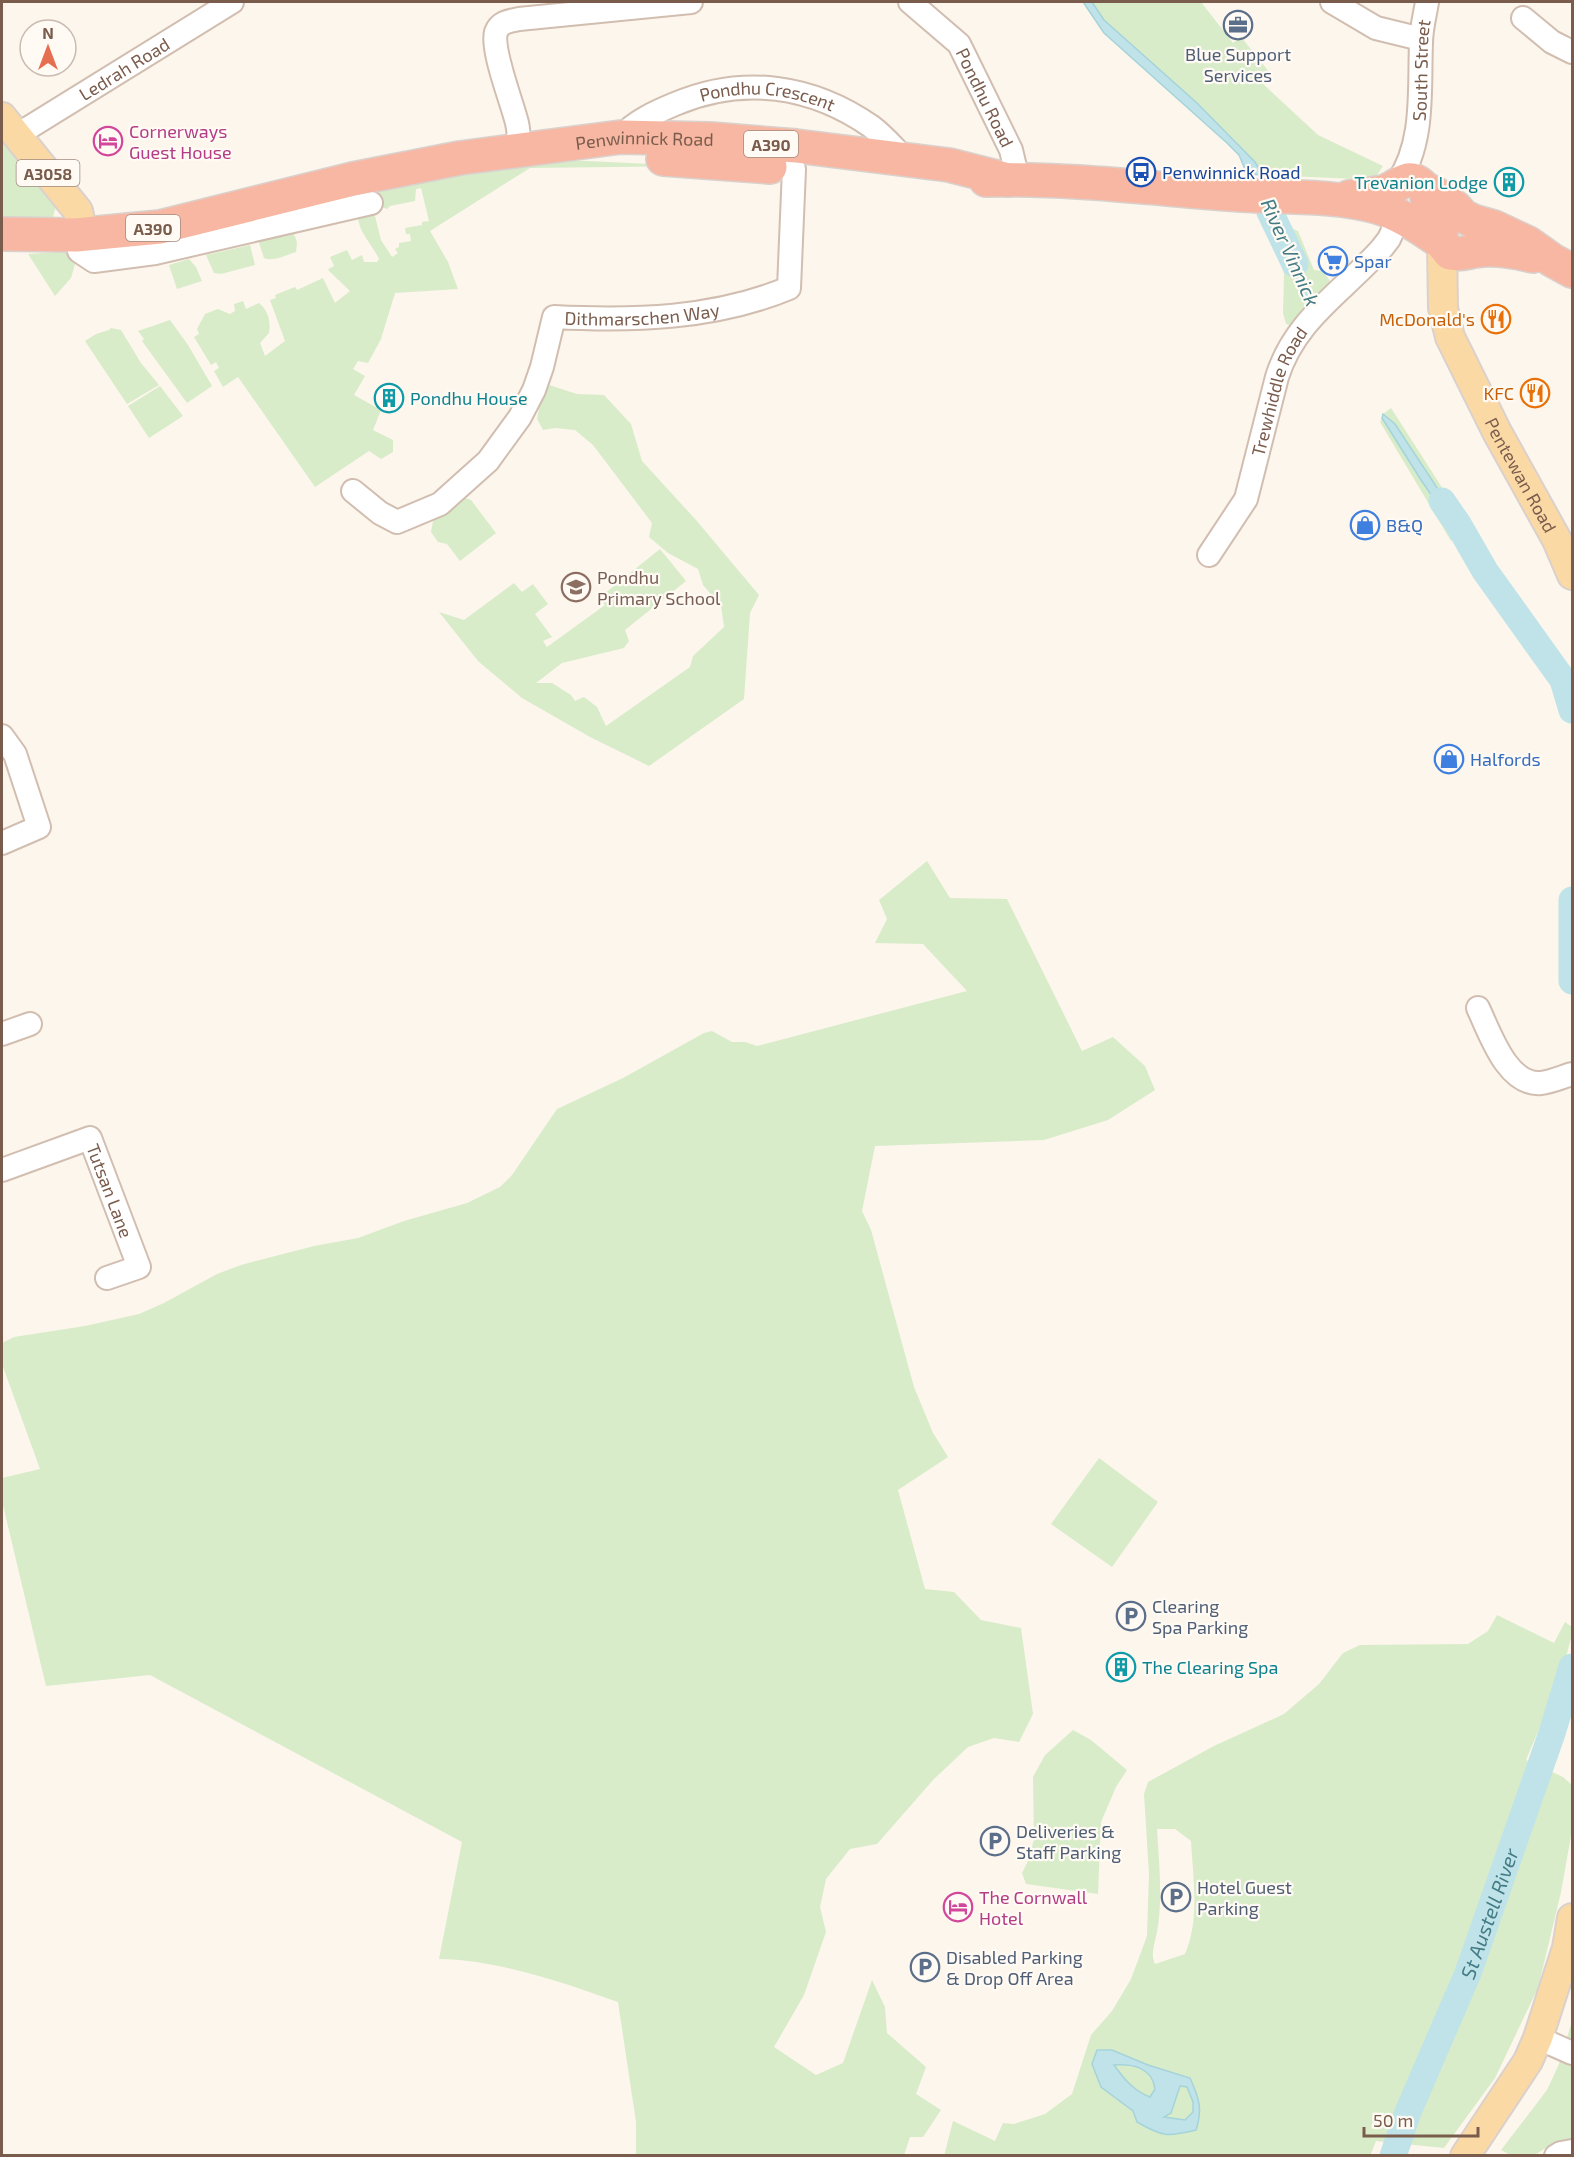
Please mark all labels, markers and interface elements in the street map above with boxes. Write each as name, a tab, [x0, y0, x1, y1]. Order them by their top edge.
office icon: Blue Support Services	[1222, 9, 1254, 41]
street label: South Street	[1407, 17, 1435, 122]
north arrow	[18, 18, 78, 78]
text: N	[42, 23, 54, 42]
street label: Ledrah Road	[75, 32, 173, 105]
place label: Blue Support Services	[1185, 43, 1291, 86]
street label: Pondhu Road	[952, 44, 1019, 151]
street label: Pondhu Crescent	[697, 76, 839, 116]
place label: Cornerways Guest House	[129, 120, 232, 163]
hotel icon: Cornerways Guest House	[92, 125, 124, 157]
street label: Penwinnick Road	[574, 126, 714, 154]
road number: A390	[744, 131, 798, 157]
bus stop icon: Penwinnick Road	[1125, 156, 1157, 188]
road number: A3058	[16, 160, 80, 186]
place label: Penwinnick Road	[1162, 161, 1301, 183]
building icon: Trevanion Lodge	[1493, 166, 1525, 198]
place label: Trevanion Lodge	[1354, 171, 1488, 193]
water label: River Vinnick	[1257, 194, 1325, 310]
road number: A390	[126, 215, 180, 241]
supermarket icon: Spar	[1317, 245, 1349, 277]
place label: Spar	[1354, 250, 1392, 272]
street label: Dithmarschen Way	[564, 298, 722, 330]
restaurant icon: McDonald's	[1480, 303, 1512, 335]
place label: McDonald's	[1379, 308, 1475, 330]
street label: Trewhiddle Road	[1246, 322, 1312, 458]
restaurant icon: KFC	[1519, 377, 1551, 409]
building icon: Pondhu House	[373, 382, 405, 414]
place label: KFC	[1484, 382, 1514, 404]
place label: Pondhu House	[410, 387, 528, 409]
street label: Pentewan Road	[1481, 414, 1562, 536]
shop icon: B&Q	[1349, 509, 1381, 541]
place label: B&Q	[1386, 514, 1423, 536]
place label: Pondhu Primary School	[597, 566, 721, 609]
school or university icon: Pondhu Primary School	[560, 571, 592, 603]
shop icon: Halfords	[1433, 743, 1465, 775]
place label: Halfords	[1470, 748, 1541, 770]
street label: Tutsan Lane	[82, 1141, 138, 1241]
place label: Clearing Spa Parking	[1152, 1595, 1248, 1638]
parking icon: Clearing Spa Parking	[1115, 1600, 1147, 1632]
building icon: The Clearing Spa	[1105, 1651, 1137, 1683]
place label: The Clearing Spa	[1142, 1656, 1278, 1678]
place label: Deliveries & Staff Parking	[1016, 1820, 1121, 1863]
parking icon: Deliveries & Staff Parking	[979, 1825, 1011, 1857]
water label: St Austell River	[1455, 1844, 1523, 1982]
place label: Hotel Guest Parking	[1197, 1876, 1292, 1919]
parking icon: Hotel Guest Parking	[1160, 1881, 1192, 1913]
place label: The Cornwall Hotel	[979, 1886, 1088, 1929]
hotel icon: The Cornwall Hotel	[942, 1891, 974, 1923]
place label: Disabled Parking & Drop Off Area	[946, 1946, 1083, 1989]
parking icon: Disabled Parking & Drop Off Area	[909, 1951, 941, 1983]
scale bar	[1364, 2100, 1478, 2138]
text: 50 m	[1373, 2109, 1413, 2131]

